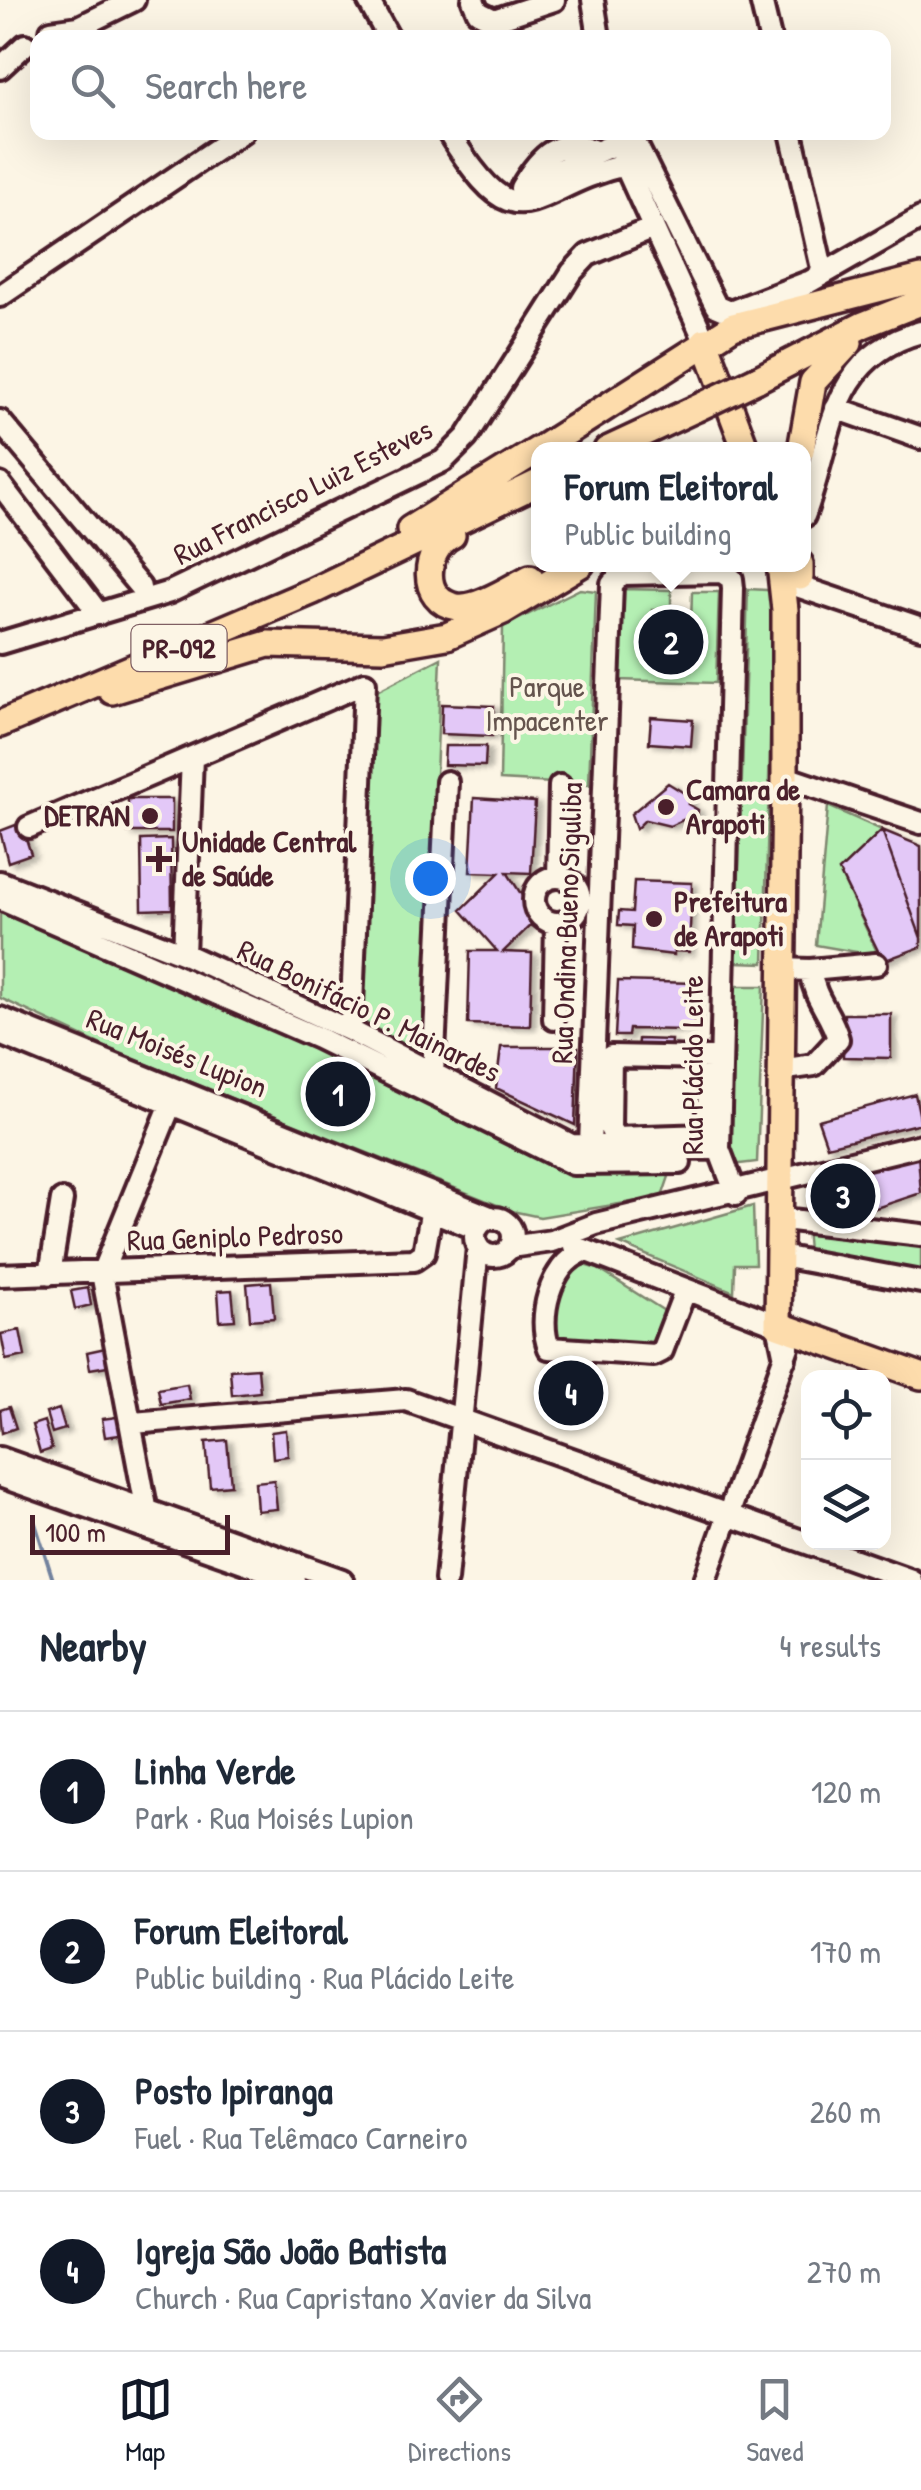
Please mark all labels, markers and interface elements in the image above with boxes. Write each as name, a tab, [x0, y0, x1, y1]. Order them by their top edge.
search box	[30, 30, 891, 140]
icon: search	[65, 58, 120, 113]
text: Search here	[145, 59, 307, 111]
street label: Rua Francisco Luiz Esteves	[166, 409, 439, 574]
popup	[531, 442, 811, 572]
text: Forum Eleitoral	[565, 460, 777, 512]
text: Public building	[565, 512, 732, 555]
pin: 2	[638, 604, 704, 680]
road number: PR-092	[132, 625, 226, 671]
park label: Parque Impacenter	[486, 666, 609, 740]
place label: Camara de Arapoti	[686, 769, 800, 844]
street label: Rua Ondina Bueno Siguliba	[541, 781, 591, 1064]
place label: DETRAN	[44, 795, 130, 835]
marker: Camara de Arapoti	[655, 796, 677, 818]
marker: DETRAN	[139, 805, 161, 827]
place label: Unidade Central de Saúde	[182, 821, 357, 895]
marker: Unidade Central de Saúde	[146, 846, 172, 872]
your location	[405, 853, 456, 904]
place label: Prefeitura de Arapoti	[674, 881, 787, 956]
marker: Prefeitura de Arapoti	[643, 908, 665, 930]
street label: Rua Bonifácio P. Mainardes	[231, 929, 508, 1091]
street label: Rua Plácido Leite	[672, 975, 712, 1155]
street label: Rua Moisés Lupion	[81, 998, 274, 1106]
pin: 1	[306, 1056, 370, 1132]
pin: 3	[810, 1158, 876, 1234]
street label: Rua Geniplo Pedroso	[126, 1212, 344, 1260]
pin: 4	[538, 1356, 604, 1430]
map controls	[801, 1370, 891, 1550]
button: locate	[801, 1370, 891, 1460]
button: layers	[801, 1460, 891, 1550]
scale bar	[30, 1510, 230, 1554]
text: 100 m	[45, 1513, 106, 1551]
text: Nearby	[40, 1617, 147, 1674]
text: 4 results	[780, 1624, 881, 1667]
text: Linha Verde	[135, 1744, 295, 1796]
text: 1	[67, 1770, 78, 1813]
text: 120 m	[811, 1770, 881, 1813]
text: Park · Rua Moisés Lupion	[135, 1796, 414, 1839]
text: Forum Eleitoral	[135, 1904, 348, 1956]
text: 2	[65, 1930, 80, 1973]
text: 170 m	[810, 1930, 881, 1973]
text: Public building · Rua Plácido Leite	[135, 1956, 515, 1999]
text: Posto Ipiranga	[135, 2064, 333, 2116]
text: 3	[65, 2090, 80, 2133]
text: 260 m	[810, 2090, 881, 2133]
text: Fuel · Rua Telêmaco Carneiro	[135, 2116, 467, 2159]
text: Igreja São João Batista	[135, 2224, 446, 2276]
text: 4	[66, 2250, 79, 2293]
text: 270 m	[807, 2250, 881, 2293]
text: Church · Rua Capristano Xavier da Silva	[135, 2276, 591, 2319]
tab: Map	[118, 2372, 173, 2470]
tab: Directions	[408, 2372, 511, 2470]
tab: Saved	[746, 2372, 803, 2470]

